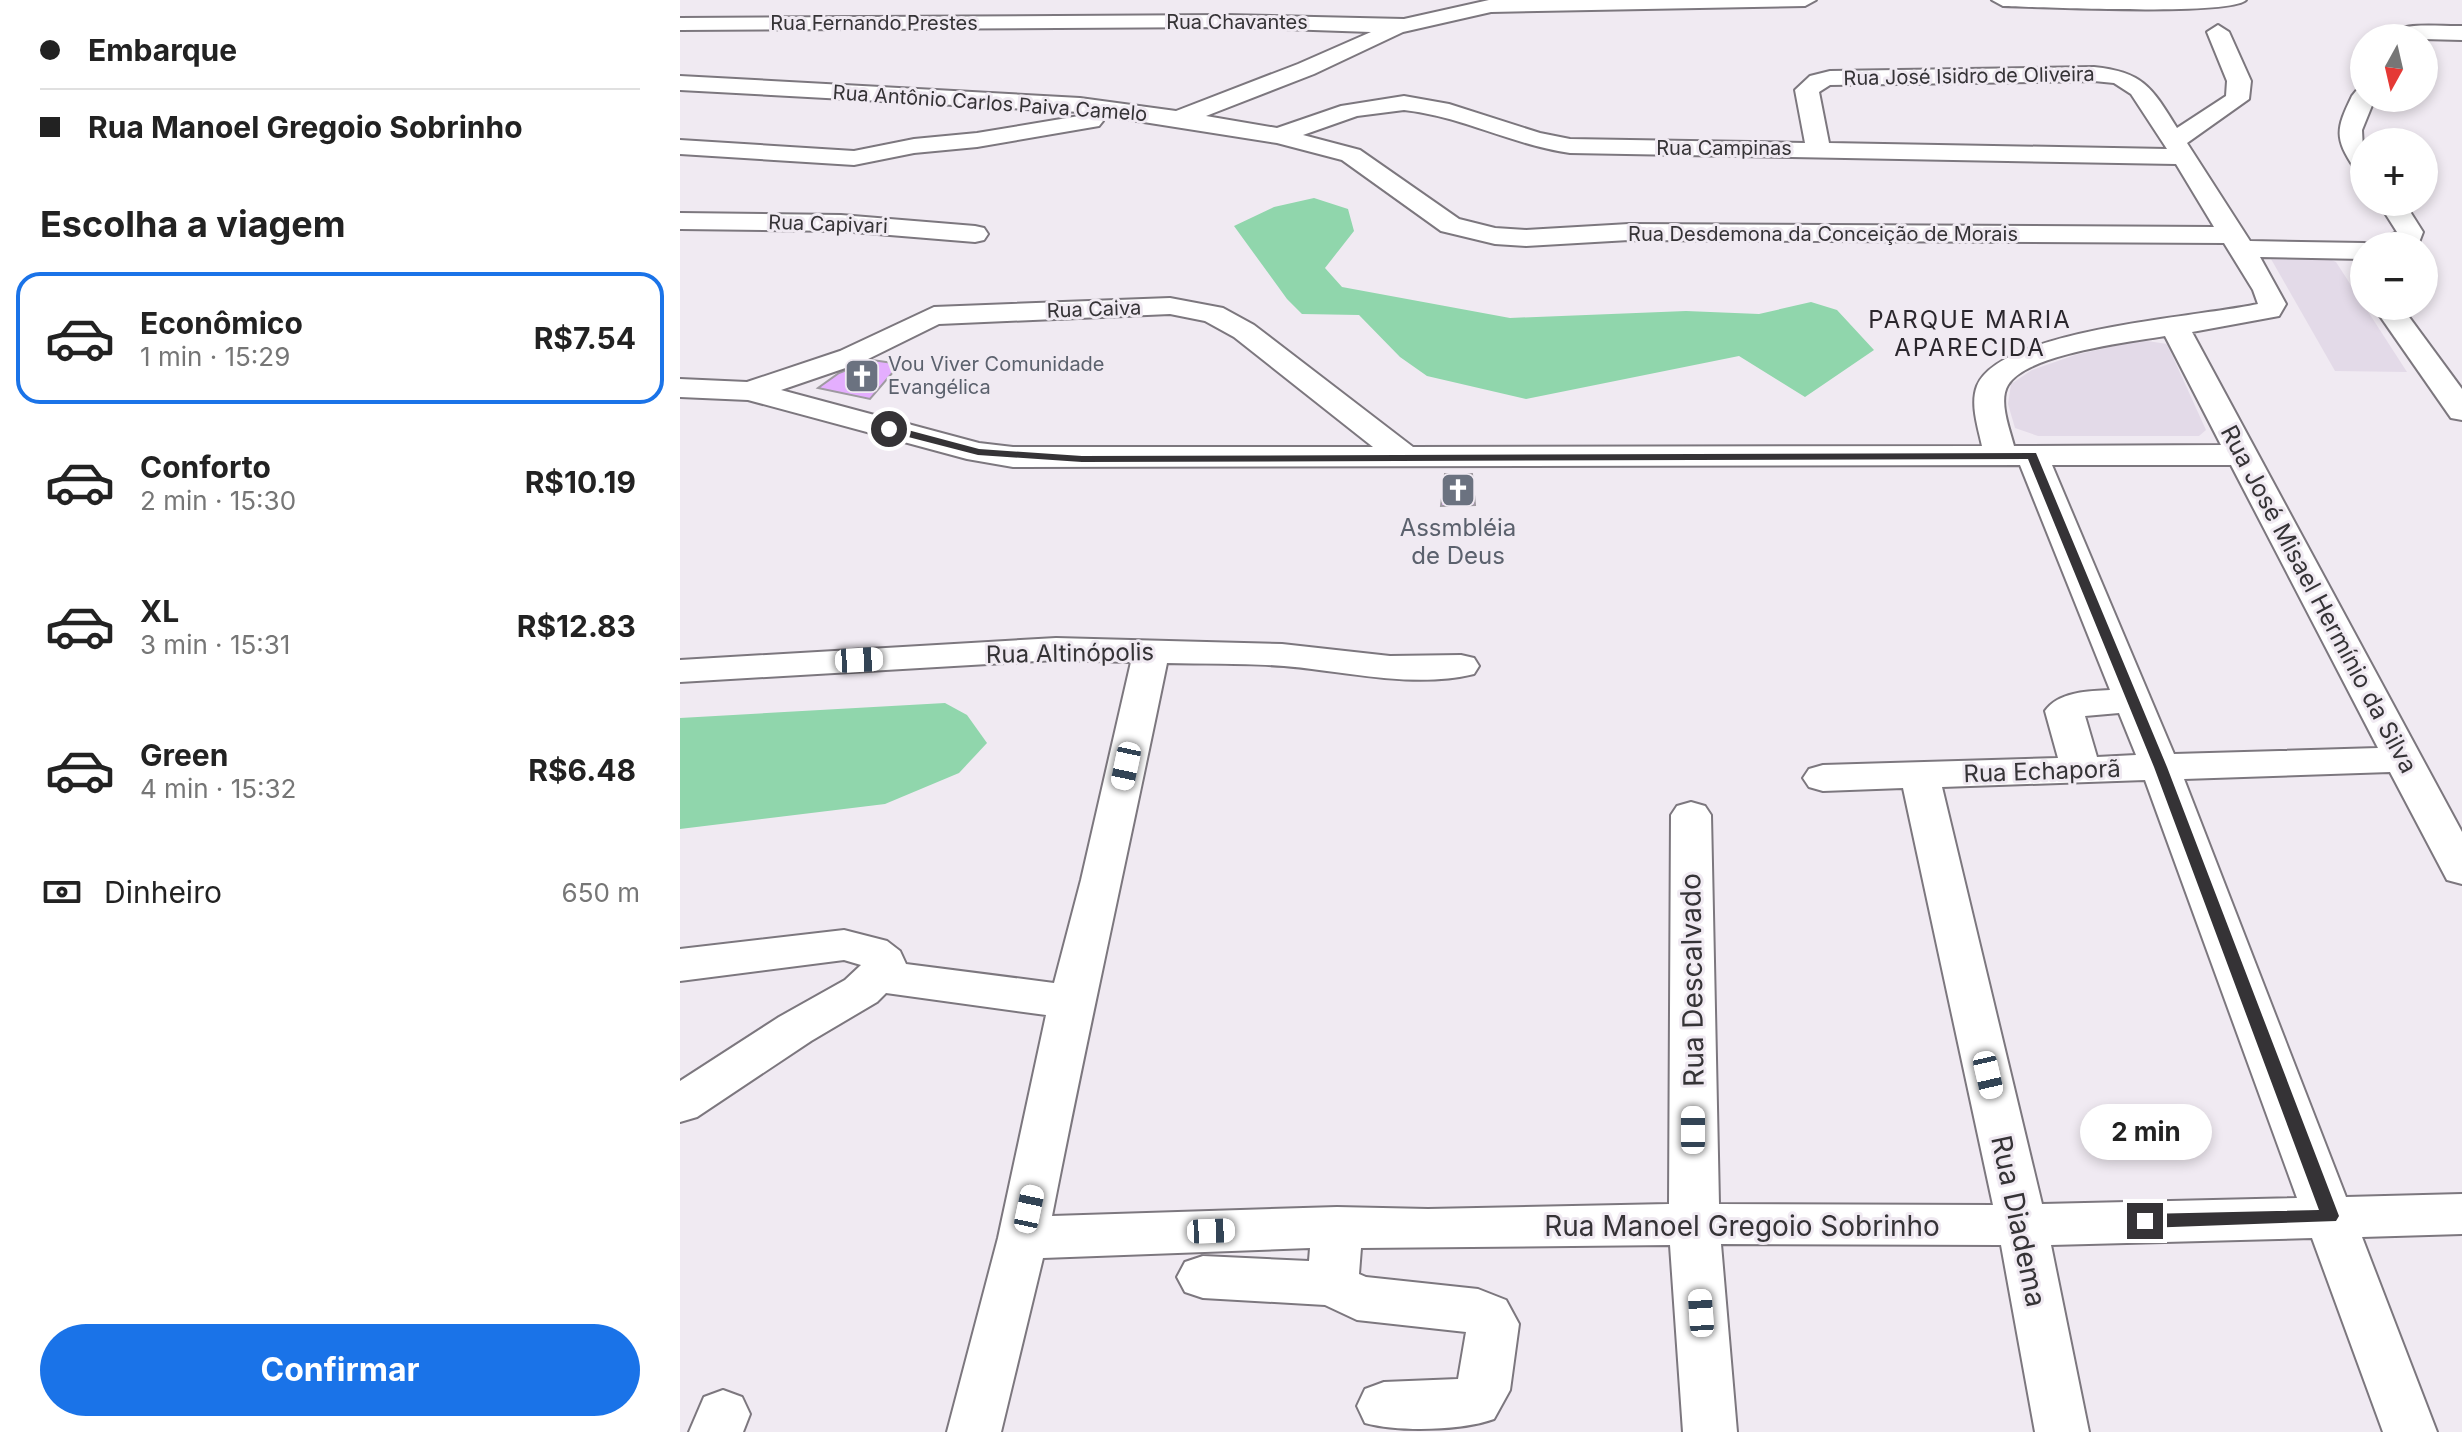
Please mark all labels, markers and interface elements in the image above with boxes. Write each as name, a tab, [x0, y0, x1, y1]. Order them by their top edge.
street label: Rua Chavantes	[1166, 10, 1308, 34]
street label: Rua Fernando Prestes	[770, 11, 978, 35]
north arrow	[2350, 24, 2438, 112]
map controls	[2350, 24, 2438, 320]
text: Embarque	[88, 32, 237, 68]
street label: Rua José Isidro de Oliveira	[1843, 62, 2095, 90]
street label: Rua Antônio Carlos Paiva Camelo	[832, 80, 1148, 126]
text: Rua Manoel Gregoio Sobrinho	[88, 109, 523, 145]
button: +	[2350, 128, 2438, 216]
street label: Rua Campinas	[1656, 136, 1792, 160]
text: Escolha a viagem	[40, 202, 346, 246]
street label: Rua Capivari	[768, 210, 888, 238]
street label: Rua Desdemona da Conceição de Morais	[1628, 222, 2018, 246]
button: −	[2350, 232, 2438, 320]
street label: Rua Caiva	[1046, 295, 1142, 323]
icon: car	[44, 302, 116, 374]
text: Econômico	[140, 305, 303, 341]
district label: PARQUE MARIA APARECIDA	[1868, 305, 2072, 362]
text: R$7.54	[534, 320, 636, 356]
text: 1 min · 15:29	[140, 341, 290, 372]
place label: Vou Viver Comunidade Evangélica	[888, 352, 1105, 399]
church icon: Vou Viver Comunidade Evangélica	[843, 357, 881, 395]
route start	[871, 411, 907, 447]
street label: Rua José Misael Hermínio da Silva	[2215, 420, 2423, 778]
icon: car	[44, 446, 116, 518]
text: Conforto	[140, 449, 271, 485]
text: R$10.19	[525, 464, 636, 500]
church icon: Assmbléia de Deus	[1439, 471, 1477, 509]
text: 2 min · 15:30	[140, 485, 296, 516]
place label: Assmbléia de Deus	[1400, 513, 1516, 570]
icon: car	[44, 590, 116, 662]
text: XL	[140, 593, 179, 629]
text: R$12.83	[517, 608, 636, 644]
text: 3 min · 15:31	[140, 629, 290, 660]
street label: Rua Altinópolis	[986, 637, 1154, 669]
car	[834, 647, 884, 673]
icon: car	[44, 734, 116, 806]
text: Green	[140, 737, 228, 773]
car	[1109, 740, 1143, 792]
text: R$6.48	[528, 752, 636, 788]
street label: Rua Echaporã	[1963, 754, 2121, 788]
text: 4 min · 15:32	[140, 773, 296, 804]
icon: cash	[40, 870, 84, 914]
street label: Rua Descalvado	[1673, 873, 1711, 1087]
text: Dinheiro	[104, 874, 222, 910]
text: 650 m	[562, 877, 640, 908]
car	[1971, 1049, 2005, 1101]
callout: 2 min	[2079, 1105, 2211, 1161]
car	[1681, 1106, 1705, 1154]
text: 2 min	[2111, 1116, 2181, 1147]
street label: Rua Diadema	[1984, 1132, 2054, 1310]
car	[1012, 1183, 1046, 1235]
route end	[2127, 1203, 2163, 1239]
street label: Rua Manoel Gregoio Sobrinho	[1544, 1209, 1940, 1243]
car	[1187, 1218, 1235, 1244]
car	[1687, 1288, 1715, 1338]
button: Confirmar	[40, 1324, 640, 1416]

